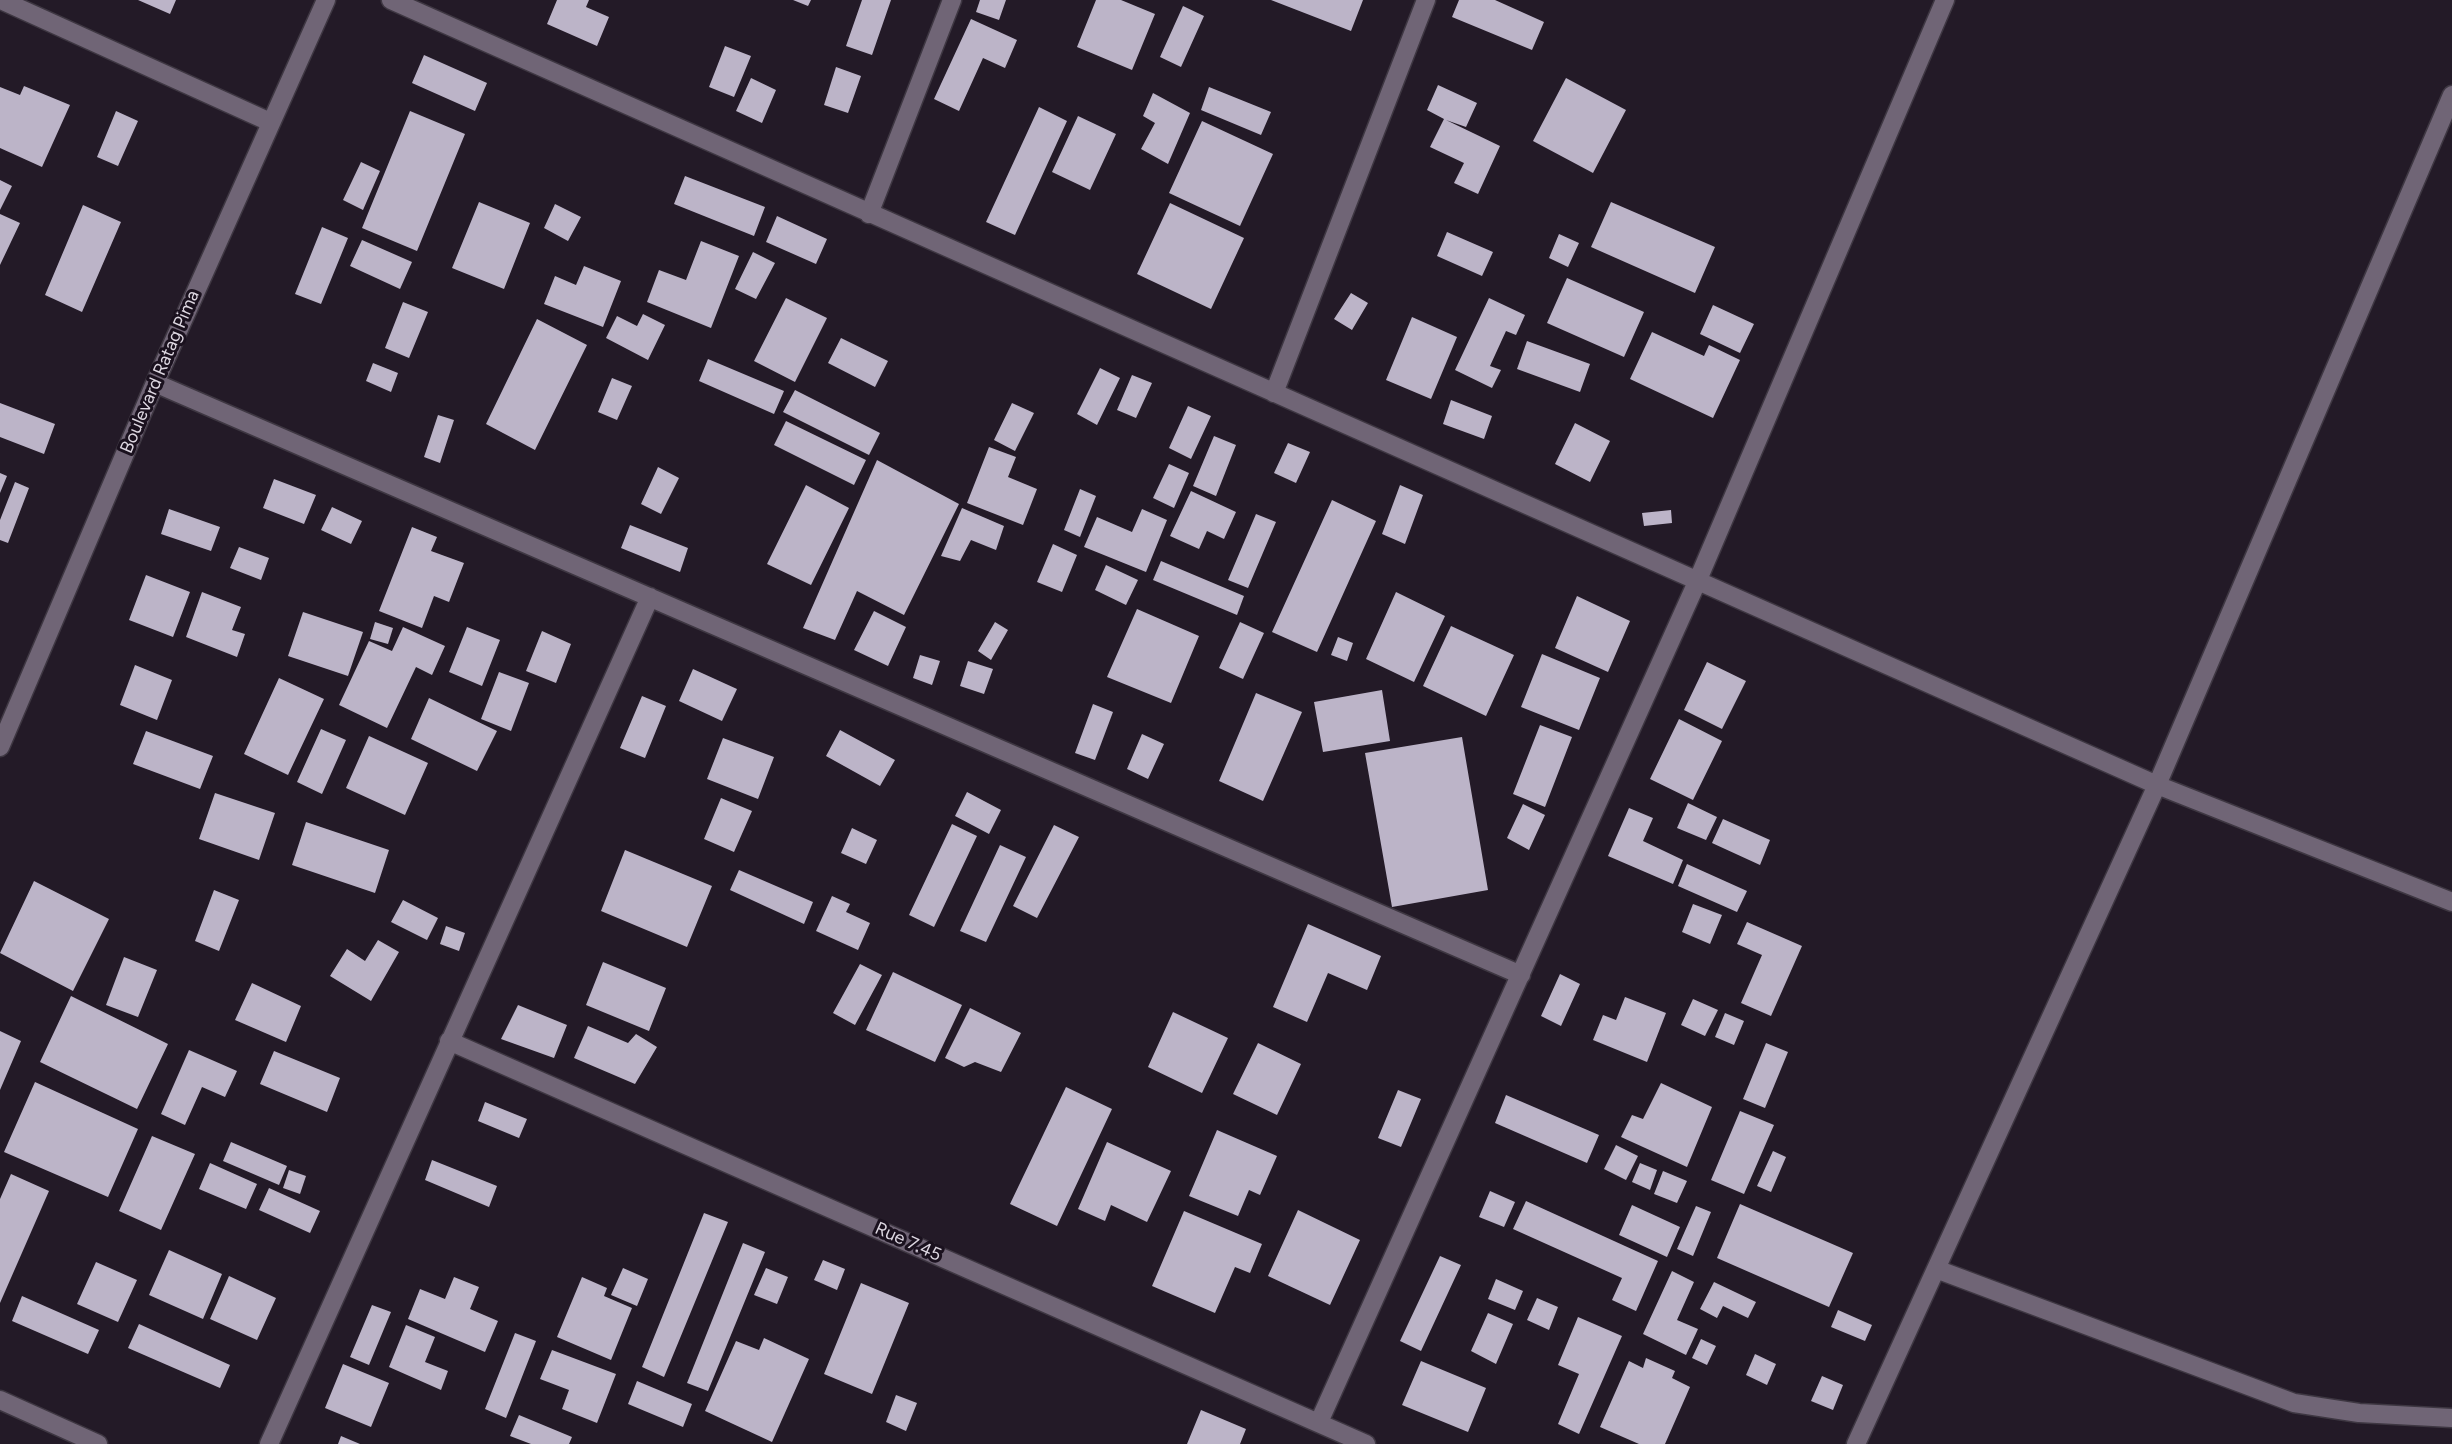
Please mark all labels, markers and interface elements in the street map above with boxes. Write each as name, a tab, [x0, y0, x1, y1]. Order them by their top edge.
street label: Boulevard Ratag Pima	[116, 287, 204, 457]
street label: Rue 7.45	[871, 1218, 945, 1266]

